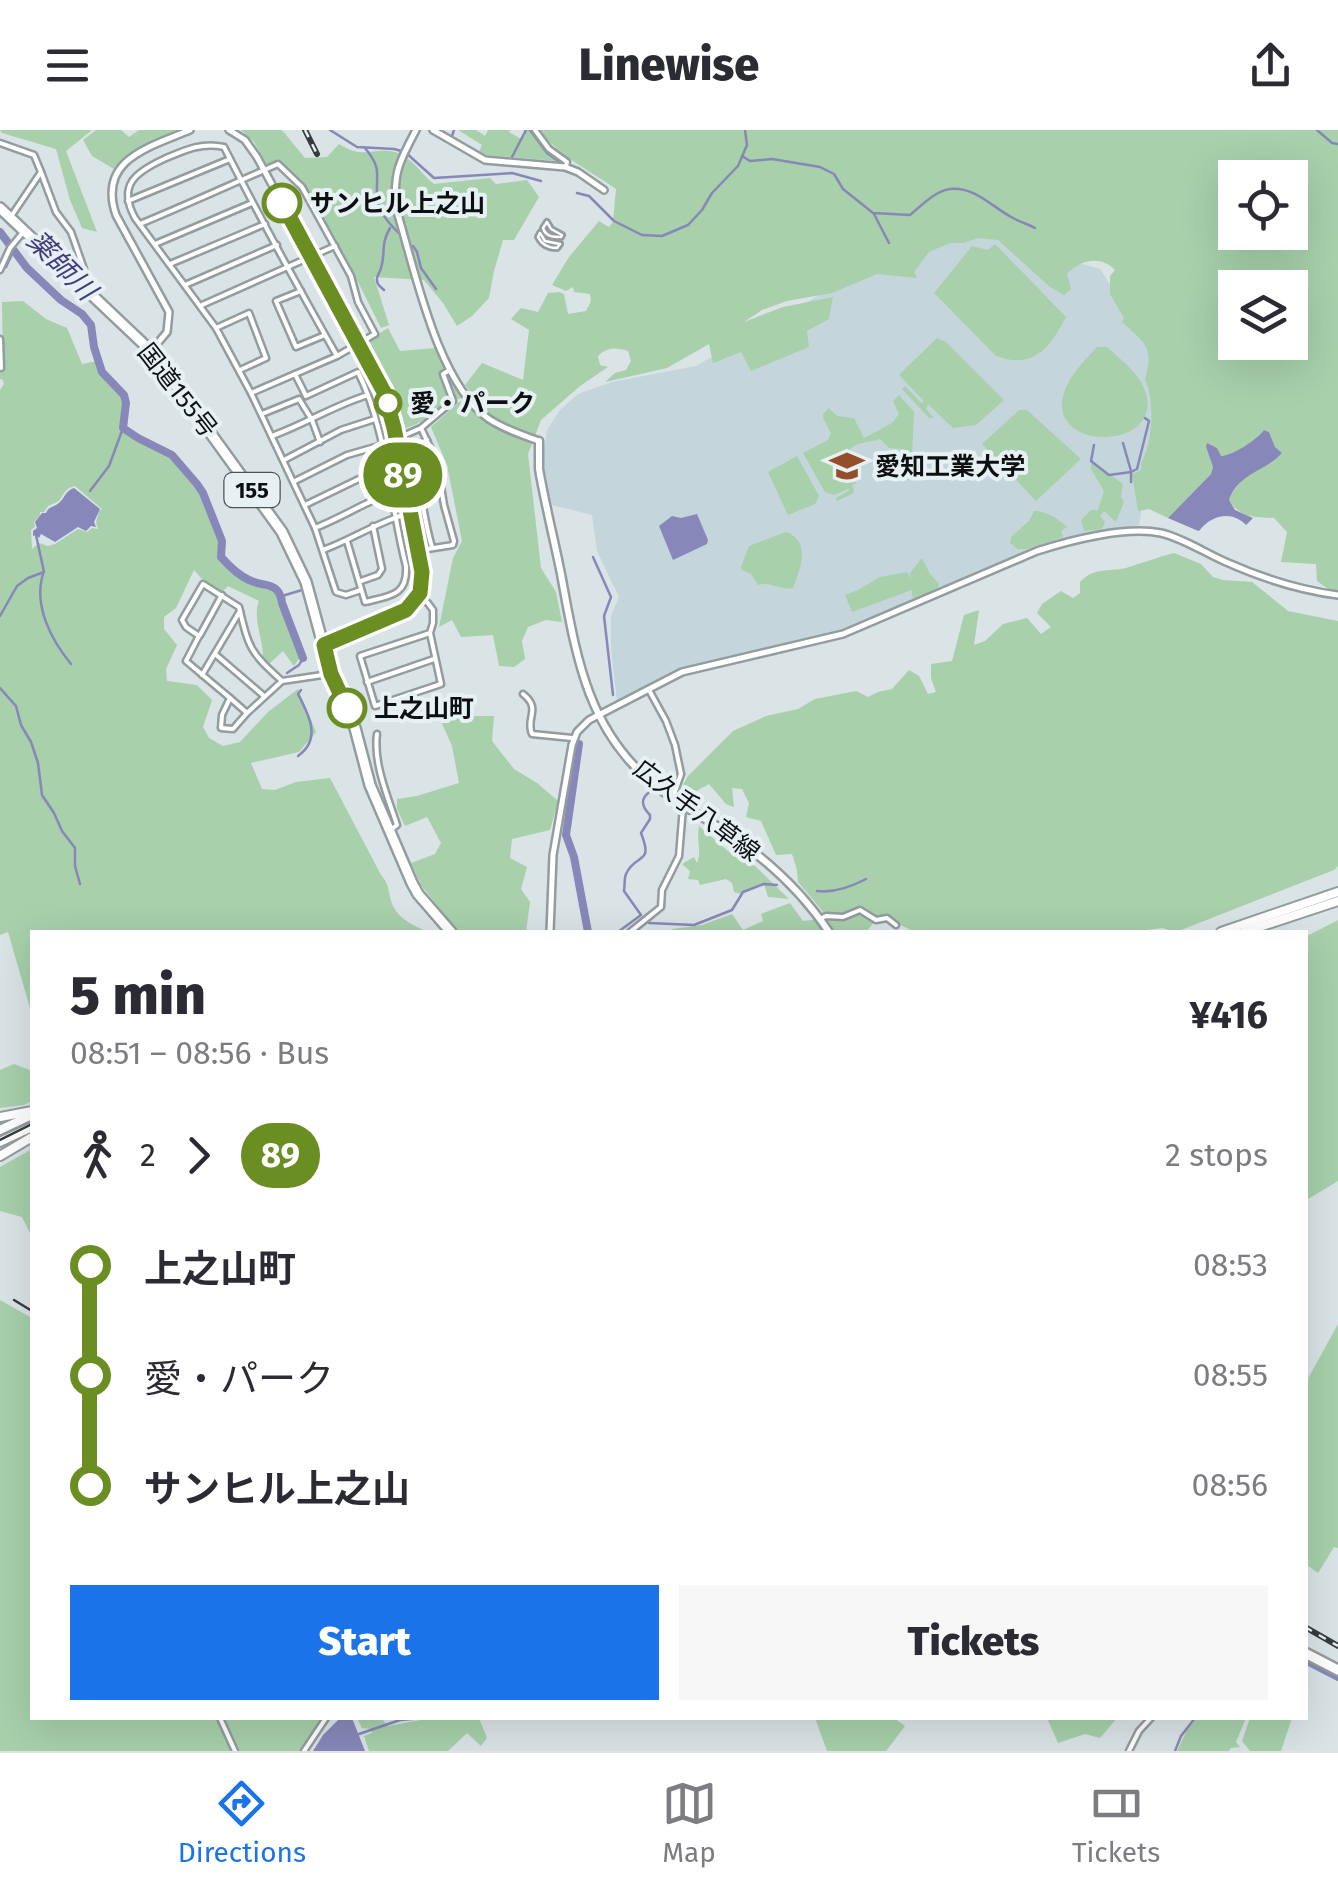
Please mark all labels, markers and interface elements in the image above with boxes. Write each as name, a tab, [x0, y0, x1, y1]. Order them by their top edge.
icon: menu	[40, 38, 95, 93]
text: Linewise	[579, 38, 759, 92]
icon: share	[1243, 38, 1298, 93]
map controls	[1218, 160, 1308, 360]
button: locate	[1218, 160, 1308, 250]
marker: サンヒル上之山	[263, 184, 301, 222]
place label: サンヒル上之山	[310, 189, 485, 219]
water label: 薬師川	[20, 224, 105, 309]
button: layers	[1218, 270, 1308, 360]
street label: 国道155号	[131, 338, 223, 443]
place label: 愛・パーク	[410, 389, 535, 419]
marker: 愛・パーク	[375, 390, 401, 416]
line badge: 89	[358, 442, 448, 508]
school or university icon: 愛知工業大学	[828, 447, 866, 485]
place label: 愛知工業大学	[875, 452, 1025, 482]
text: 89	[383, 454, 423, 496]
road number: 155	[224, 473, 280, 507]
marker: 上之山町	[328, 689, 366, 727]
place label: 上之山町	[374, 694, 474, 724]
street label: 広久手八草線	[627, 754, 765, 868]
text: 5 min	[70, 963, 206, 1029]
text: ¥416	[1189, 992, 1268, 1038]
text: 08:51 – 08:56 · Bus	[70, 1034, 329, 1072]
icon: walk	[70, 1128, 125, 1183]
icon: forward	[171, 1128, 226, 1183]
text: 89	[261, 1134, 300, 1176]
text: 2	[140, 1136, 156, 1174]
text: 2 stops	[1165, 1136, 1268, 1174]
text: 上之山町	[144, 1246, 296, 1292]
text: 08:53	[1193, 1246, 1268, 1284]
text: 愛・パーク	[144, 1356, 334, 1402]
text: 08:55	[1193, 1356, 1268, 1394]
text: サンヒル上之山	[144, 1466, 410, 1512]
text: 08:56	[1192, 1466, 1268, 1504]
button: Start	[70, 1585, 659, 1700]
button: Tickets	[679, 1585, 1268, 1700]
tab: Directions	[178, 1776, 306, 1869]
tab: Map	[662, 1776, 717, 1869]
tab: Tickets	[1072, 1776, 1160, 1869]

